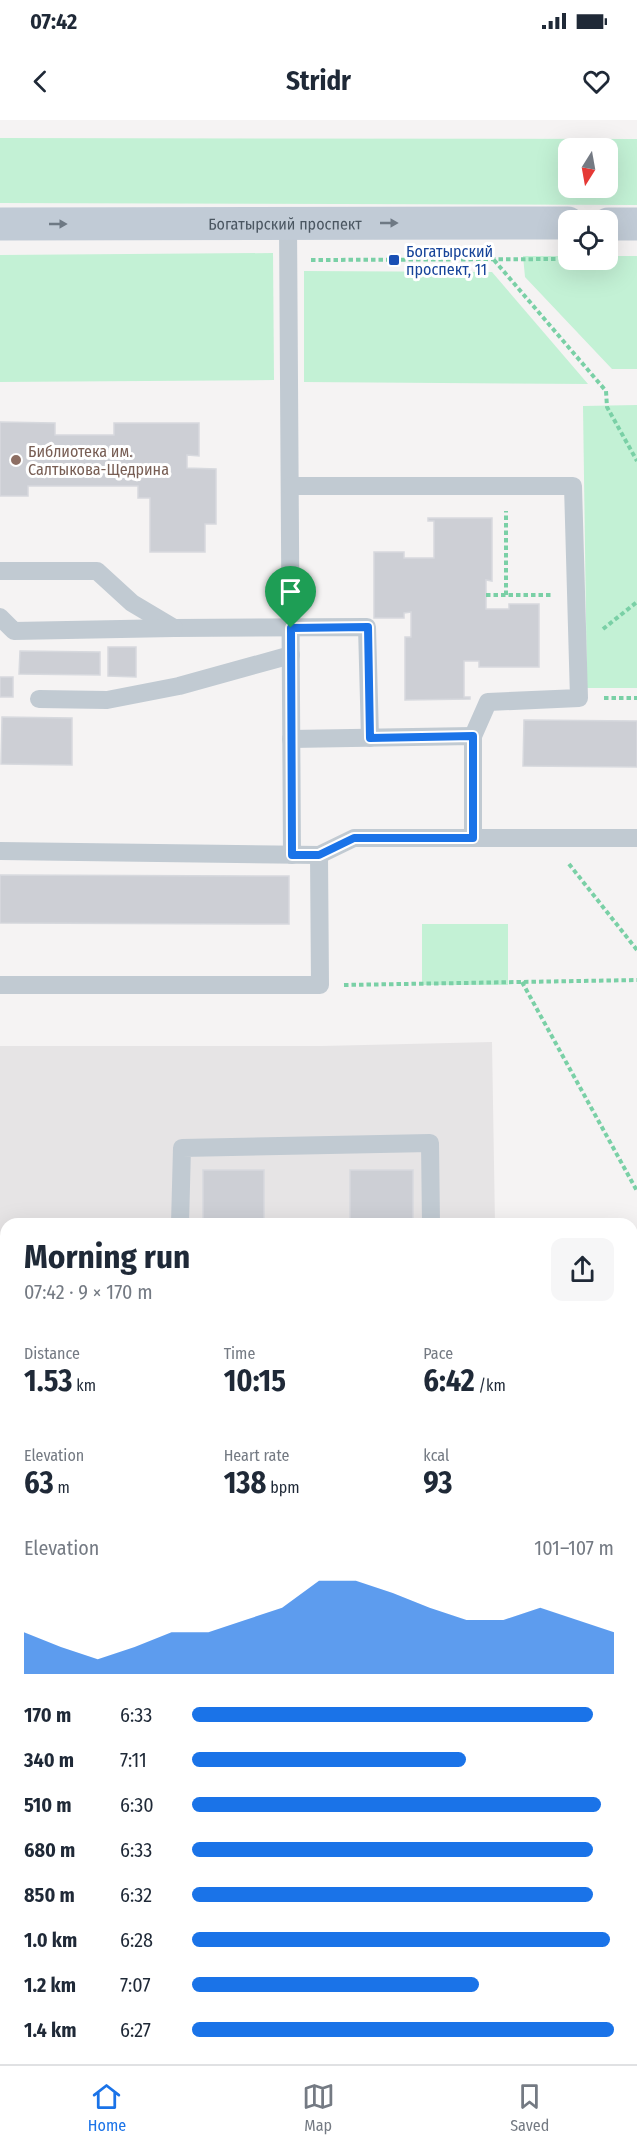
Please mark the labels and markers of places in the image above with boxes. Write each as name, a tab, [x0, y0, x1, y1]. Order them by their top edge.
place label: Богатырский проспект, 11	[406, 242, 493, 279]
marker: Богатырский проспект, 11	[387, 253, 401, 267]
place label: Библиотека им. Салтыкова-Щедрина	[28, 442, 169, 479]
marker: Библиотека им. Салтыкова-Щедрина	[9, 453, 23, 467]
pin	[265, 566, 316, 628]

